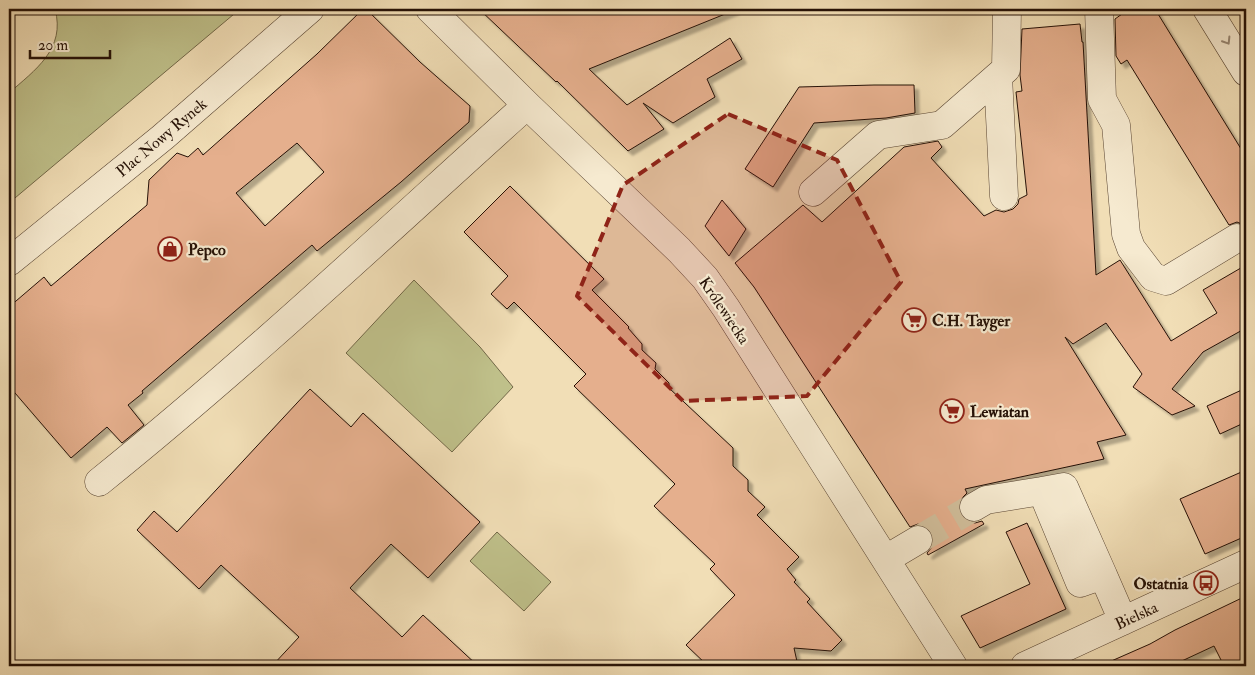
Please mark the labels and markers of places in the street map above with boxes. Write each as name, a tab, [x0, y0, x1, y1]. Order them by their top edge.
shop icon: Pepco	[157, 236, 183, 262]
place label: Pepco	[188, 240, 226, 261]
supermarket icon: C.H. Tayger	[901, 307, 927, 333]
place label: C.H. Tayger	[932, 311, 1011, 332]
supermarket icon: Lewiatan	[939, 398, 965, 424]
place label: Lewiatan	[970, 402, 1030, 422]
bus stop icon: Ostatnia	[1193, 570, 1219, 596]
place label: Ostatnia	[1133, 574, 1188, 594]

